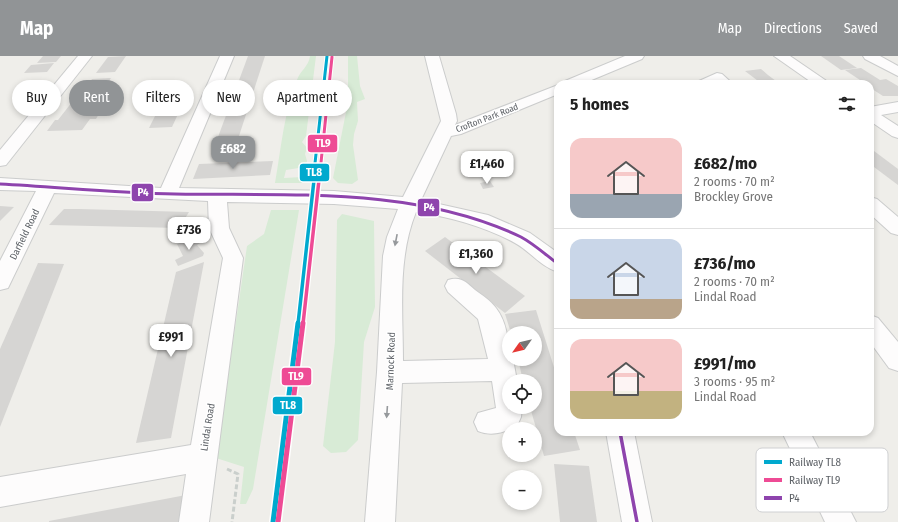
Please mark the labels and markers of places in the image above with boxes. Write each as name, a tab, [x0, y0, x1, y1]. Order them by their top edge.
pin: £682	[209, 136, 257, 170]
pin: £1,460	[454, 151, 520, 185]
pin: £736	[165, 217, 213, 251]
pin: £1,360	[443, 241, 509, 275]
pin: £991	[147, 324, 195, 358]

